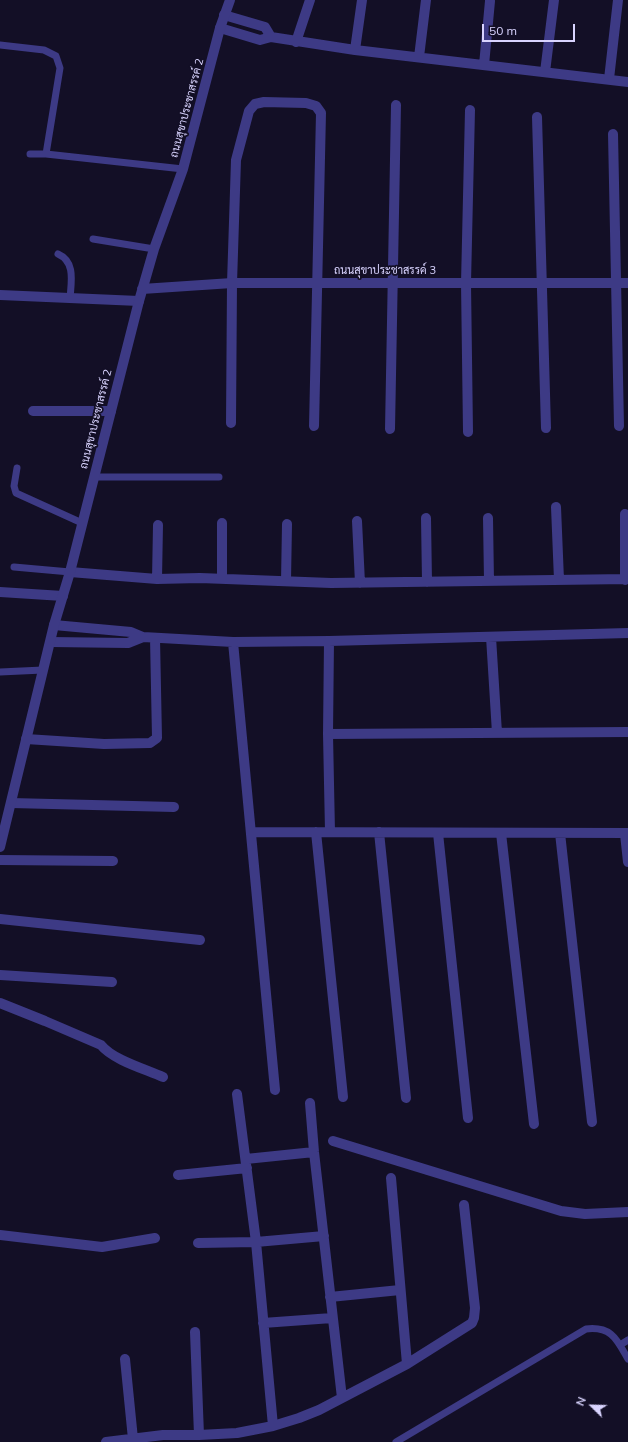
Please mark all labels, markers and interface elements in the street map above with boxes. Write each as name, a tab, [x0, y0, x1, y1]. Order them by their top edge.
scale bar	[484, 16, 577, 42]
text: 50 m	[489, 23, 517, 38]
street label: ถนนสุขาประชาสรรค์ 2	[167, 57, 207, 159]
street label: ถนนสุขาประชาสรรค์ 3	[334, 264, 436, 278]
street label: ถนนสุขาประชาสรรค์ 2	[77, 368, 115, 470]
north arrow	[572, 1386, 612, 1426]
text: N	[573, 1395, 589, 1408]

